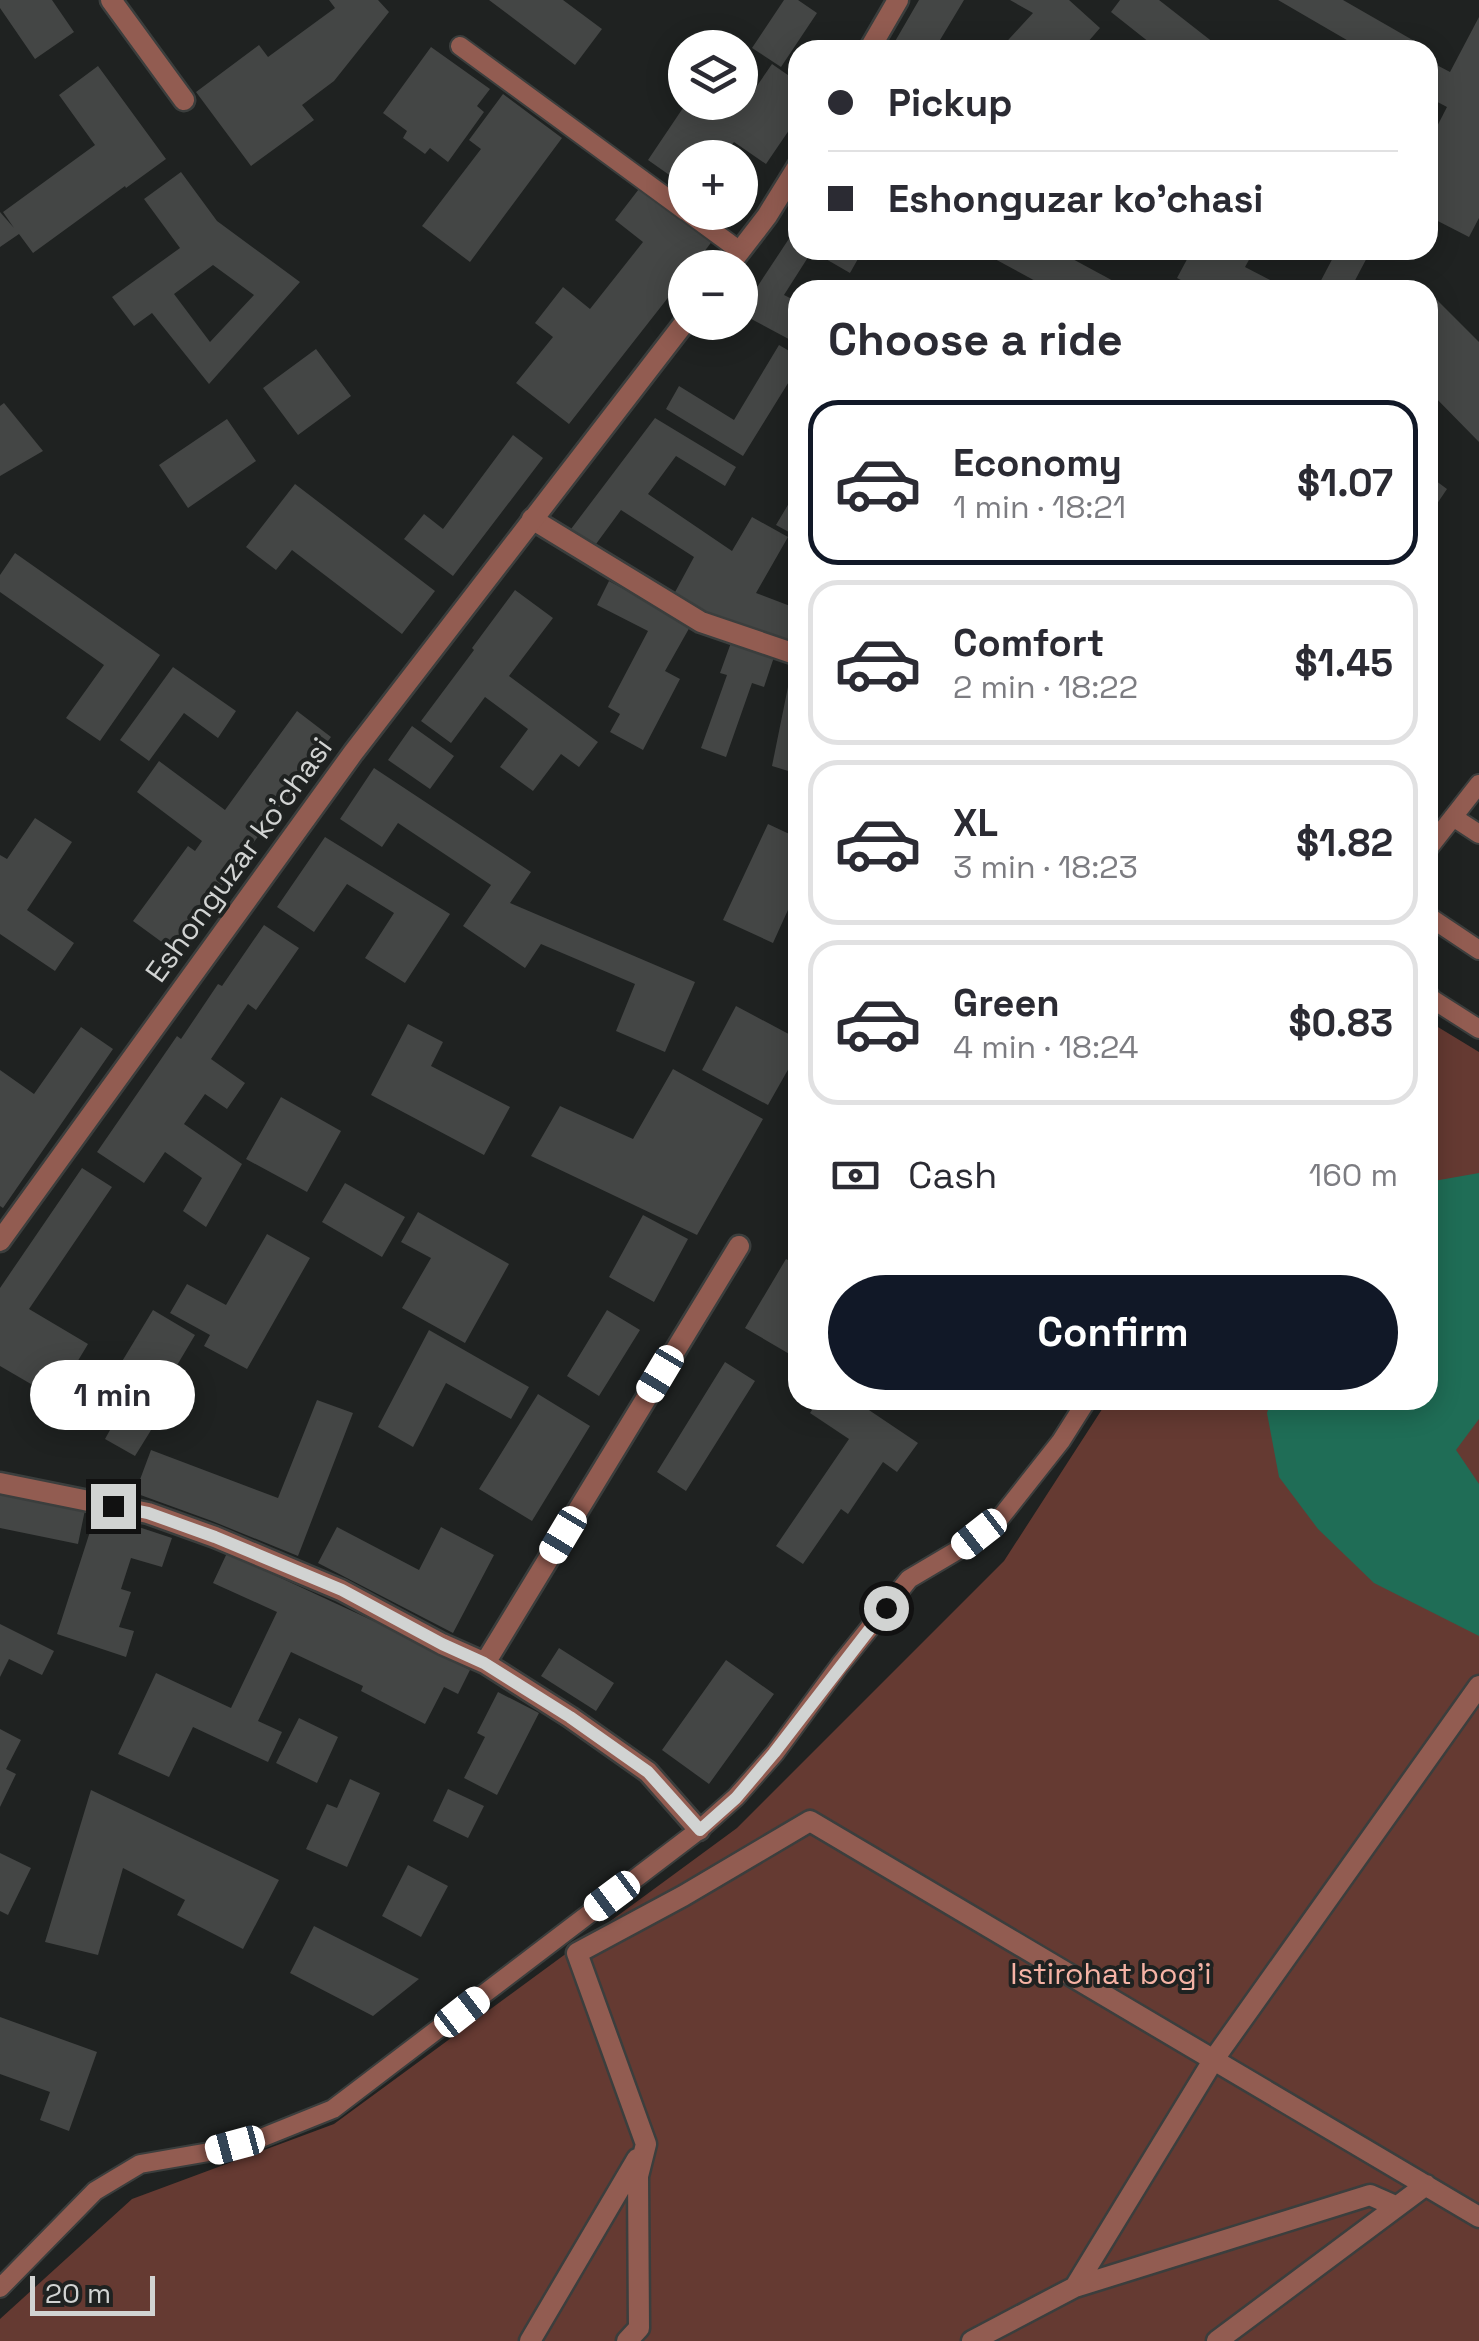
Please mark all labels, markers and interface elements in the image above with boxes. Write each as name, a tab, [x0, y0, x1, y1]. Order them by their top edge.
map controls	[668, 30, 758, 340]
button: layers	[668, 30, 758, 120]
text: Pickup	[888, 79, 1012, 127]
button: +	[668, 140, 758, 230]
text: Eshonguzar ko'chasi	[888, 175, 1263, 223]
button: −	[668, 250, 758, 340]
text: Choose a ride	[828, 311, 1123, 368]
icon: car	[833, 438, 923, 528]
text: Economy	[953, 439, 1122, 487]
text: $1.07	[1297, 459, 1393, 507]
text: 1 min · 18:21	[953, 487, 1126, 527]
icon: car	[833, 618, 923, 708]
text: Comfort	[953, 619, 1104, 667]
text: $1.45	[1295, 639, 1393, 687]
text: 2 min · 18:22	[953, 667, 1138, 707]
street label: Eshonguzar ko'chasi	[137, 730, 341, 990]
icon: car	[833, 798, 923, 888]
text: XL	[953, 799, 998, 847]
text: $1.82	[1296, 819, 1393, 867]
text: 3 min · 18:23	[953, 847, 1138, 887]
icon: car	[833, 978, 923, 1068]
text: Green	[953, 979, 1060, 1027]
text: $0.83	[1289, 999, 1393, 1047]
text: 4 min · 18:24	[953, 1027, 1138, 1067]
icon: cash	[828, 1148, 883, 1203]
text: Cash	[908, 1151, 997, 1199]
text: 160 m	[1309, 1155, 1398, 1195]
button: Confirm	[828, 1275, 1398, 1390]
car	[632, 1341, 688, 1407]
callout: 1 min	[31, 1361, 196, 1431]
text: 1 min	[73, 1375, 152, 1415]
route end	[91, 1484, 136, 1529]
car	[535, 1502, 591, 1568]
car	[946, 1504, 1012, 1564]
route start	[864, 1586, 909, 1631]
car	[579, 1866, 645, 1926]
park label: Istirohat bog'i	[1010, 1954, 1212, 1993]
car	[429, 1982, 495, 2042]
car	[202, 2123, 268, 2167]
scale bar	[30, 2271, 155, 2316]
text: 20 m	[45, 2275, 111, 2311]

